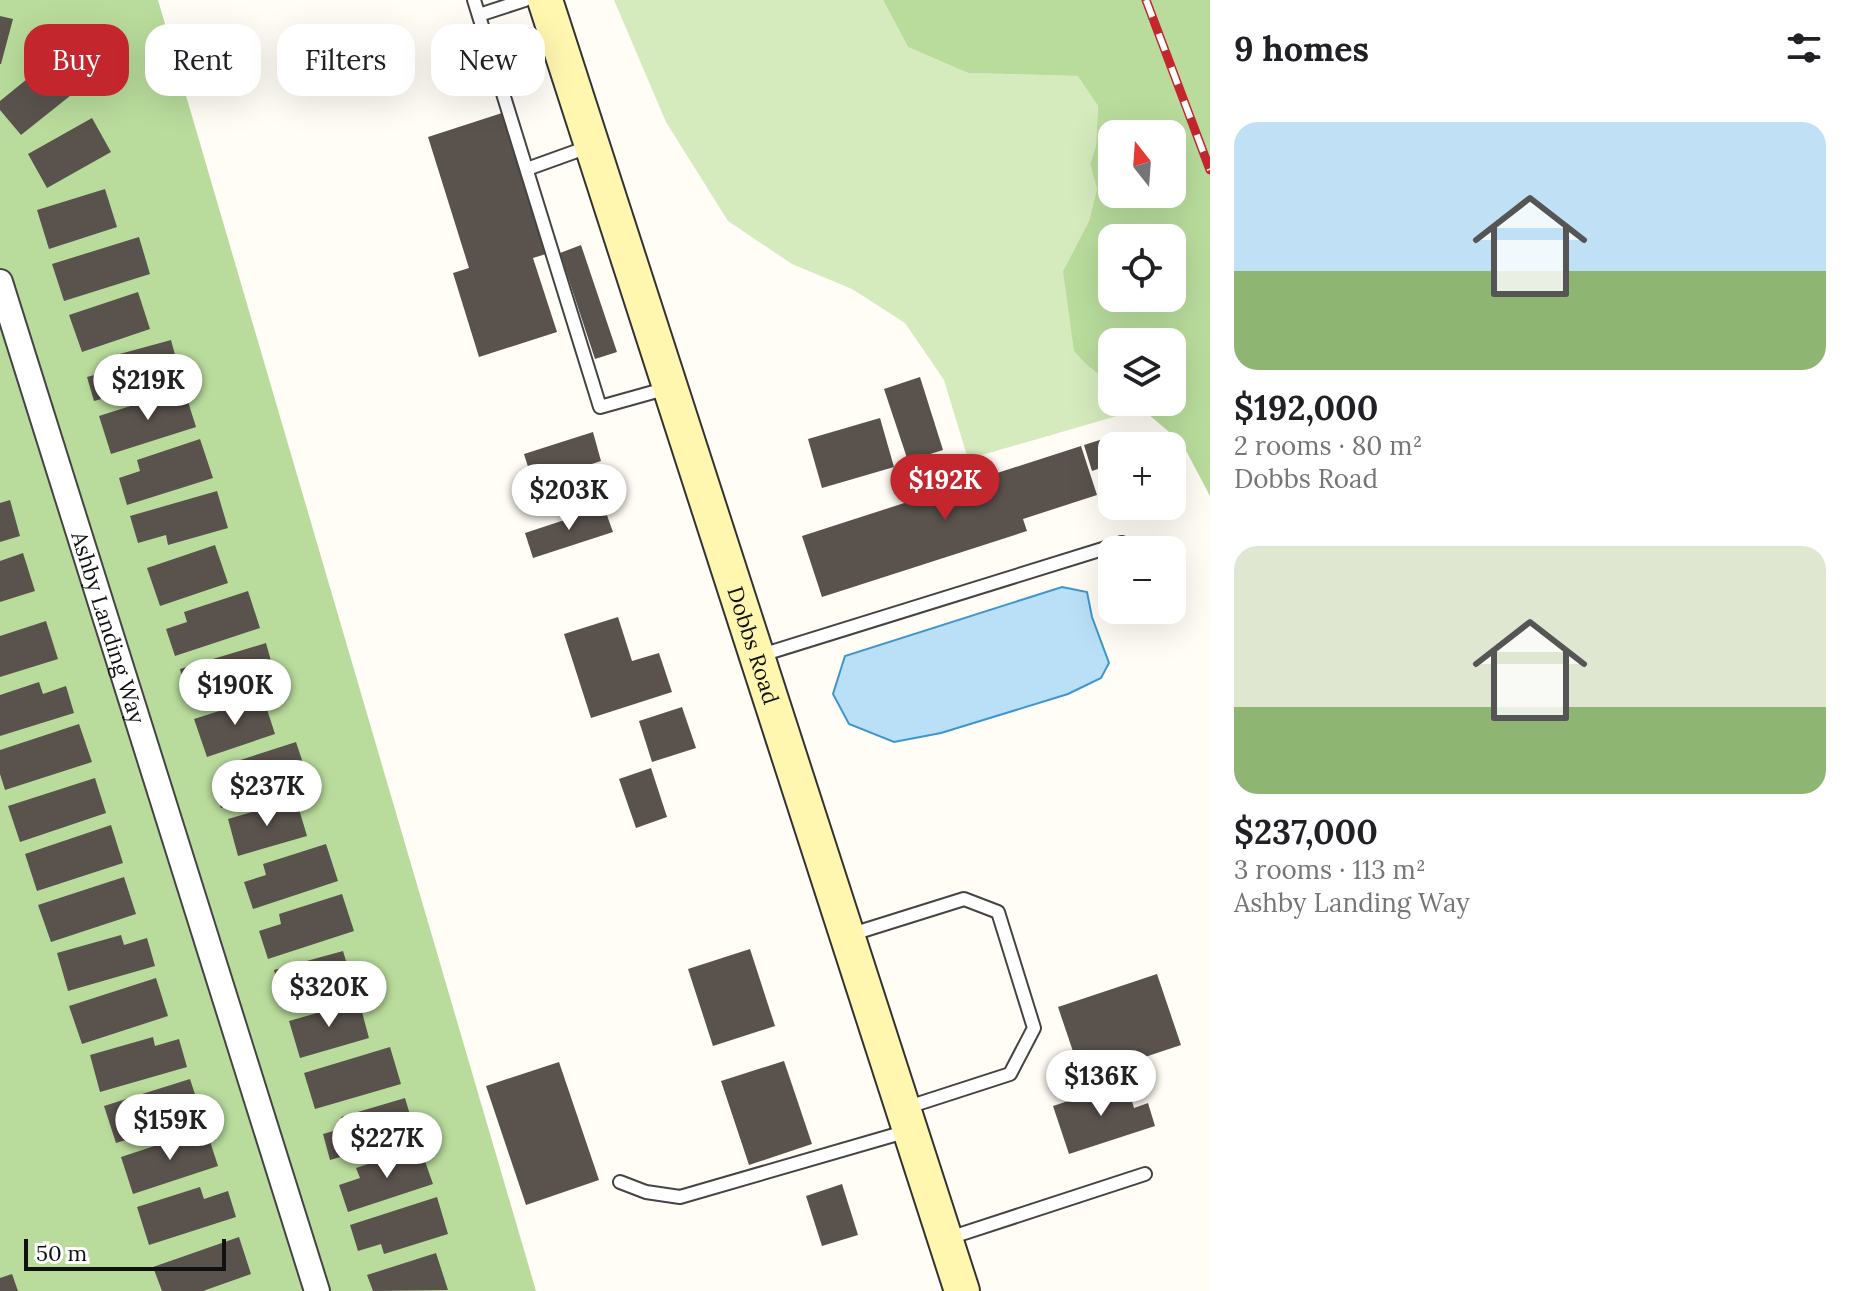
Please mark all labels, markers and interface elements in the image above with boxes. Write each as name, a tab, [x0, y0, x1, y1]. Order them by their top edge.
chip: Buy	[24, 24, 129, 96]
chip: Rent	[145, 24, 261, 96]
chip: Filters	[277, 24, 415, 96]
chip: New	[431, 24, 545, 96]
icon: filters	[1782, 26, 1826, 70]
text: 9 homes	[1234, 27, 1369, 70]
north arrow	[1098, 120, 1186, 208]
map controls	[1098, 120, 1186, 624]
icon: home	[1458, 174, 1602, 318]
button: locate	[1098, 224, 1186, 312]
button: layers	[1098, 328, 1186, 416]
pin: $219K	[92, 354, 204, 422]
text: $219K	[111, 363, 185, 396]
text: $192,000	[1234, 386, 1378, 429]
text: 2 rooms · 80 m²	[1234, 429, 1423, 462]
button: +	[1098, 432, 1186, 520]
pin: $192K	[889, 454, 1001, 522]
text: Dobbs Road	[1234, 462, 1378, 495]
text: $192K	[908, 463, 982, 496]
pin: $203K	[513, 464, 625, 532]
text: $203K	[530, 473, 608, 506]
street label: Ashby Landing Way	[65, 527, 152, 727]
button: −	[1098, 536, 1186, 624]
street label: Dobbs Road	[721, 583, 785, 707]
icon: home	[1458, 598, 1602, 742]
pin: $190K	[179, 659, 291, 727]
text: $190K	[197, 668, 273, 701]
pin: $237K	[211, 760, 323, 828]
text: $237K	[230, 769, 304, 802]
text: $237,000	[1234, 810, 1378, 853]
text: 3 rooms · 113 m²	[1234, 853, 1426, 886]
text: Ashby Landing Way	[1234, 886, 1470, 919]
pin: $320K	[273, 961, 385, 1029]
text: $320K	[290, 970, 368, 1003]
pin: $136K	[1045, 1050, 1157, 1118]
text: $136K	[1064, 1059, 1138, 1092]
pin: $159K	[114, 1094, 226, 1162]
text: $159K	[133, 1103, 207, 1136]
pin: $227K	[331, 1112, 443, 1180]
text: $227K	[350, 1121, 424, 1154]
scale bar	[24, 1235, 226, 1271]
text: 50 m	[36, 1239, 87, 1267]

